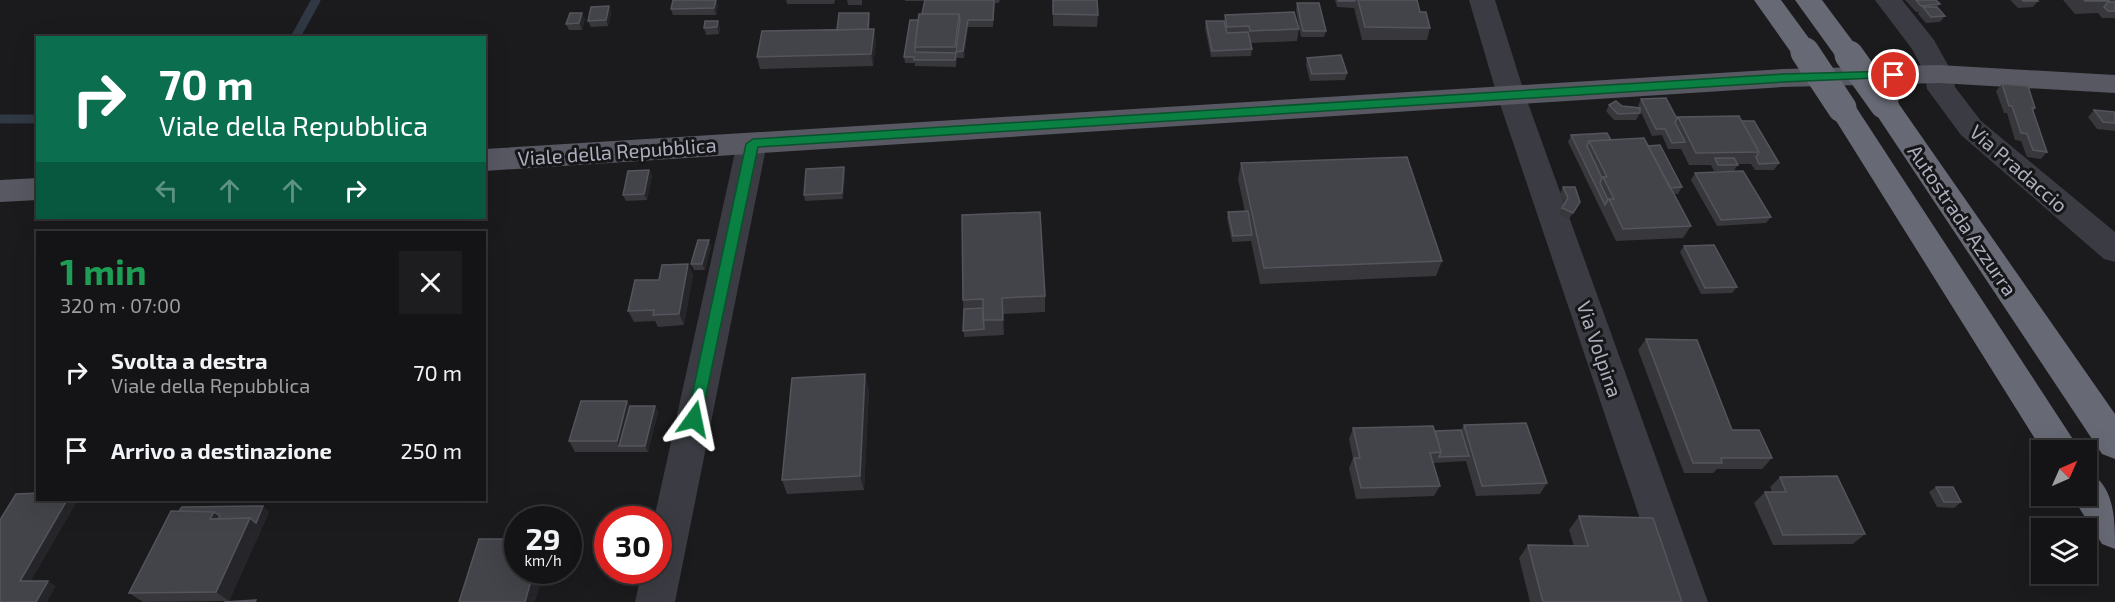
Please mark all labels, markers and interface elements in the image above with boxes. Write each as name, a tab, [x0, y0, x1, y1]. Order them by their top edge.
pin	[1868, 49, 1919, 100]
text: 70 m	[159, 58, 254, 108]
icon: arrive	[1877, 58, 1910, 91]
icon: right	[60, 60, 138, 138]
text: Viale della Repubblica	[159, 109, 428, 141]
street label: Via Pradaccio	[1965, 119, 2073, 217]
street label: Viale della Repubblica	[517, 132, 717, 170]
street label: Autostrada Azzurra	[1903, 140, 2023, 300]
icon: left	[150, 174, 183, 207]
icon: ahead	[213, 174, 246, 207]
icon: ahead	[276, 174, 309, 207]
icon: right	[339, 174, 372, 207]
text: 1 min	[60, 249, 147, 292]
button: close	[399, 251, 462, 314]
text: 320 m · 07:00	[60, 293, 181, 317]
street label: Via Volpina	[1572, 298, 1628, 400]
text: Svolta a destra	[111, 347, 268, 373]
icon: right	[60, 356, 93, 389]
text: 70 m	[413, 359, 462, 385]
text: Viale della Repubblica	[111, 373, 310, 397]
position arrow	[662, 387, 726, 451]
icon: arrive	[60, 434, 93, 467]
text: Arrivo a destinazione	[111, 437, 332, 463]
text: 250 m	[400, 437, 462, 463]
north arrow	[2031, 440, 2097, 506]
map controls	[2031, 440, 2097, 584]
speed limit sign: 30	[594, 506, 672, 584]
button: layers	[2031, 518, 2097, 584]
text: 29	[525, 520, 561, 556]
text: km/h	[524, 551, 562, 569]

